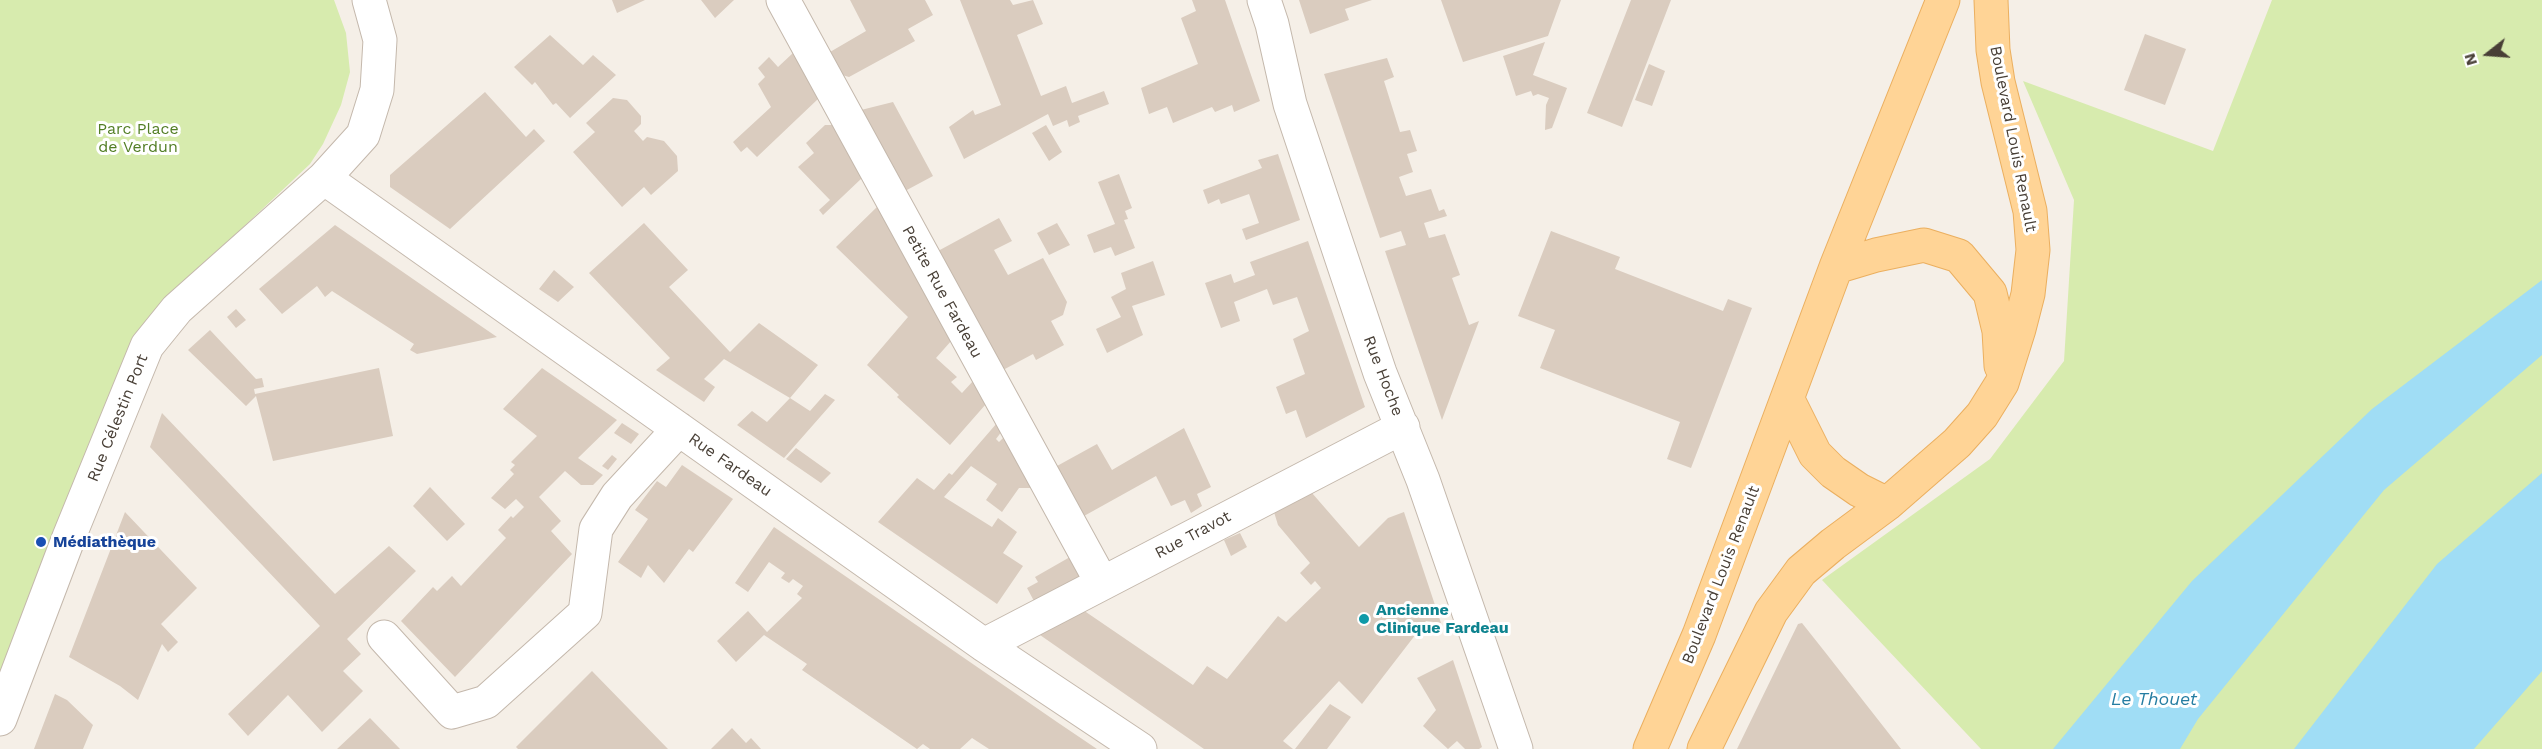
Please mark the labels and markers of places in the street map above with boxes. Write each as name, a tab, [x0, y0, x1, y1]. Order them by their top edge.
place label: Médiathèque	[53, 532, 156, 552]
marker: Médiathèque	[34, 535, 48, 549]
place label: Ancienne Clinique Fardeau	[1376, 600, 1509, 638]
marker: Ancienne Clinique Fardeau	[1357, 612, 1371, 626]

